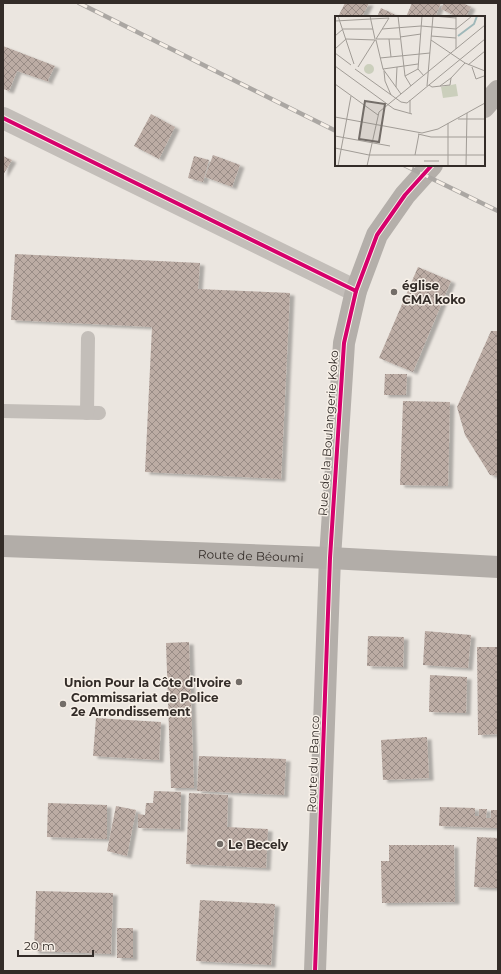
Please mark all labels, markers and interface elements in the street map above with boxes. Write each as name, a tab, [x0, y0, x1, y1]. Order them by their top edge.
inset map	[335, 16, 485, 166]
place label: église CMA koko	[402, 278, 466, 307]
marker: église CMA koko	[389, 287, 399, 297]
street label: Rue de la Boulangerie Koko	[315, 350, 341, 516]
street label: Route de Béoumi	[198, 546, 304, 565]
place label: Union Pour la Côte d'Ivoire	[64, 675, 231, 690]
marker: Union Pour la Côte d'Ivoire	[234, 677, 244, 687]
place label: Commissariat de Police 2e Arrondissement	[71, 690, 219, 719]
marker: Commissariat de Police 2e Arrondissement	[58, 699, 68, 709]
street label: Route du Banco	[304, 715, 322, 813]
place label: Le Becely	[228, 837, 289, 852]
marker: Le Becely	[215, 839, 225, 849]
scale bar	[18, 932, 93, 958]
text: 20 m	[24, 938, 55, 953]

